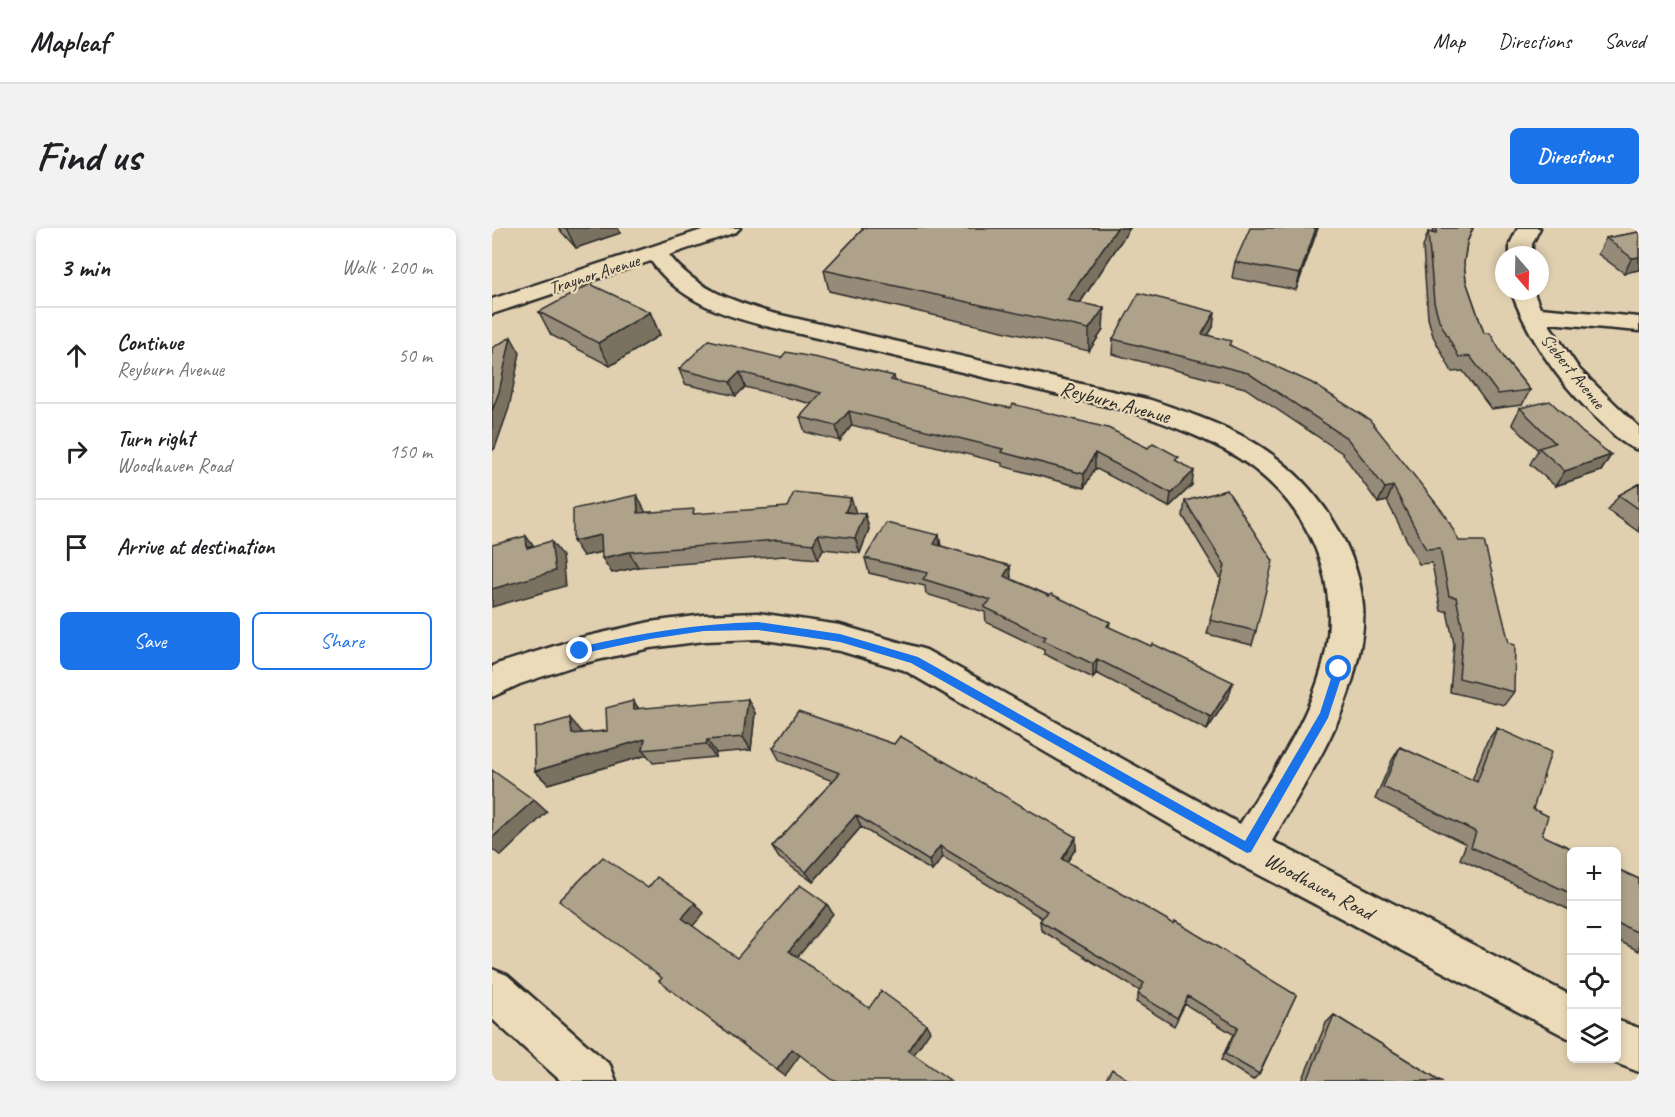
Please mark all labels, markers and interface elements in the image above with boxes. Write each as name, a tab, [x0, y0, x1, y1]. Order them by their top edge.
text: Mapleaf	[30, 24, 108, 59]
text: Map	[1433, 28, 1465, 54]
text: Directions	[1498, 28, 1571, 54]
text: Saved	[1604, 28, 1645, 54]
button: Directions	[1510, 128, 1639, 184]
text: Find us	[36, 130, 141, 183]
north arrow	[1495, 246, 1549, 300]
street label: Traynor Avenue	[546, 249, 643, 299]
text: 3 min	[60, 251, 110, 284]
text: Walk · 200 m	[342, 255, 432, 280]
text: Continue	[117, 329, 183, 357]
street label: Siebert Avenue	[1536, 329, 1611, 414]
icon: ahead	[60, 339, 93, 372]
text: 50 m	[398, 343, 432, 368]
text: Reyburn Avenue	[117, 357, 224, 382]
street label: Reyburn Avenue	[1057, 375, 1174, 429]
text: Turn right	[117, 425, 194, 453]
icon: right	[60, 435, 93, 468]
text: 150 m	[389, 439, 432, 464]
text: Woodhaven Road	[117, 453, 231, 478]
icon: arrive	[60, 531, 93, 564]
text: Arrive at destination	[117, 533, 274, 561]
button: Save	[60, 612, 240, 670]
button: Share	[252, 612, 432, 670]
route end	[566, 637, 592, 663]
route start	[1325, 655, 1351, 681]
street label: Woodhaven Road	[1260, 846, 1381, 927]
map controls	[1567, 847, 1621, 1063]
button: +	[1567, 847, 1621, 901]
button: −	[1567, 901, 1621, 955]
button: locate	[1567, 955, 1621, 1009]
button: layers	[1567, 1009, 1621, 1063]

